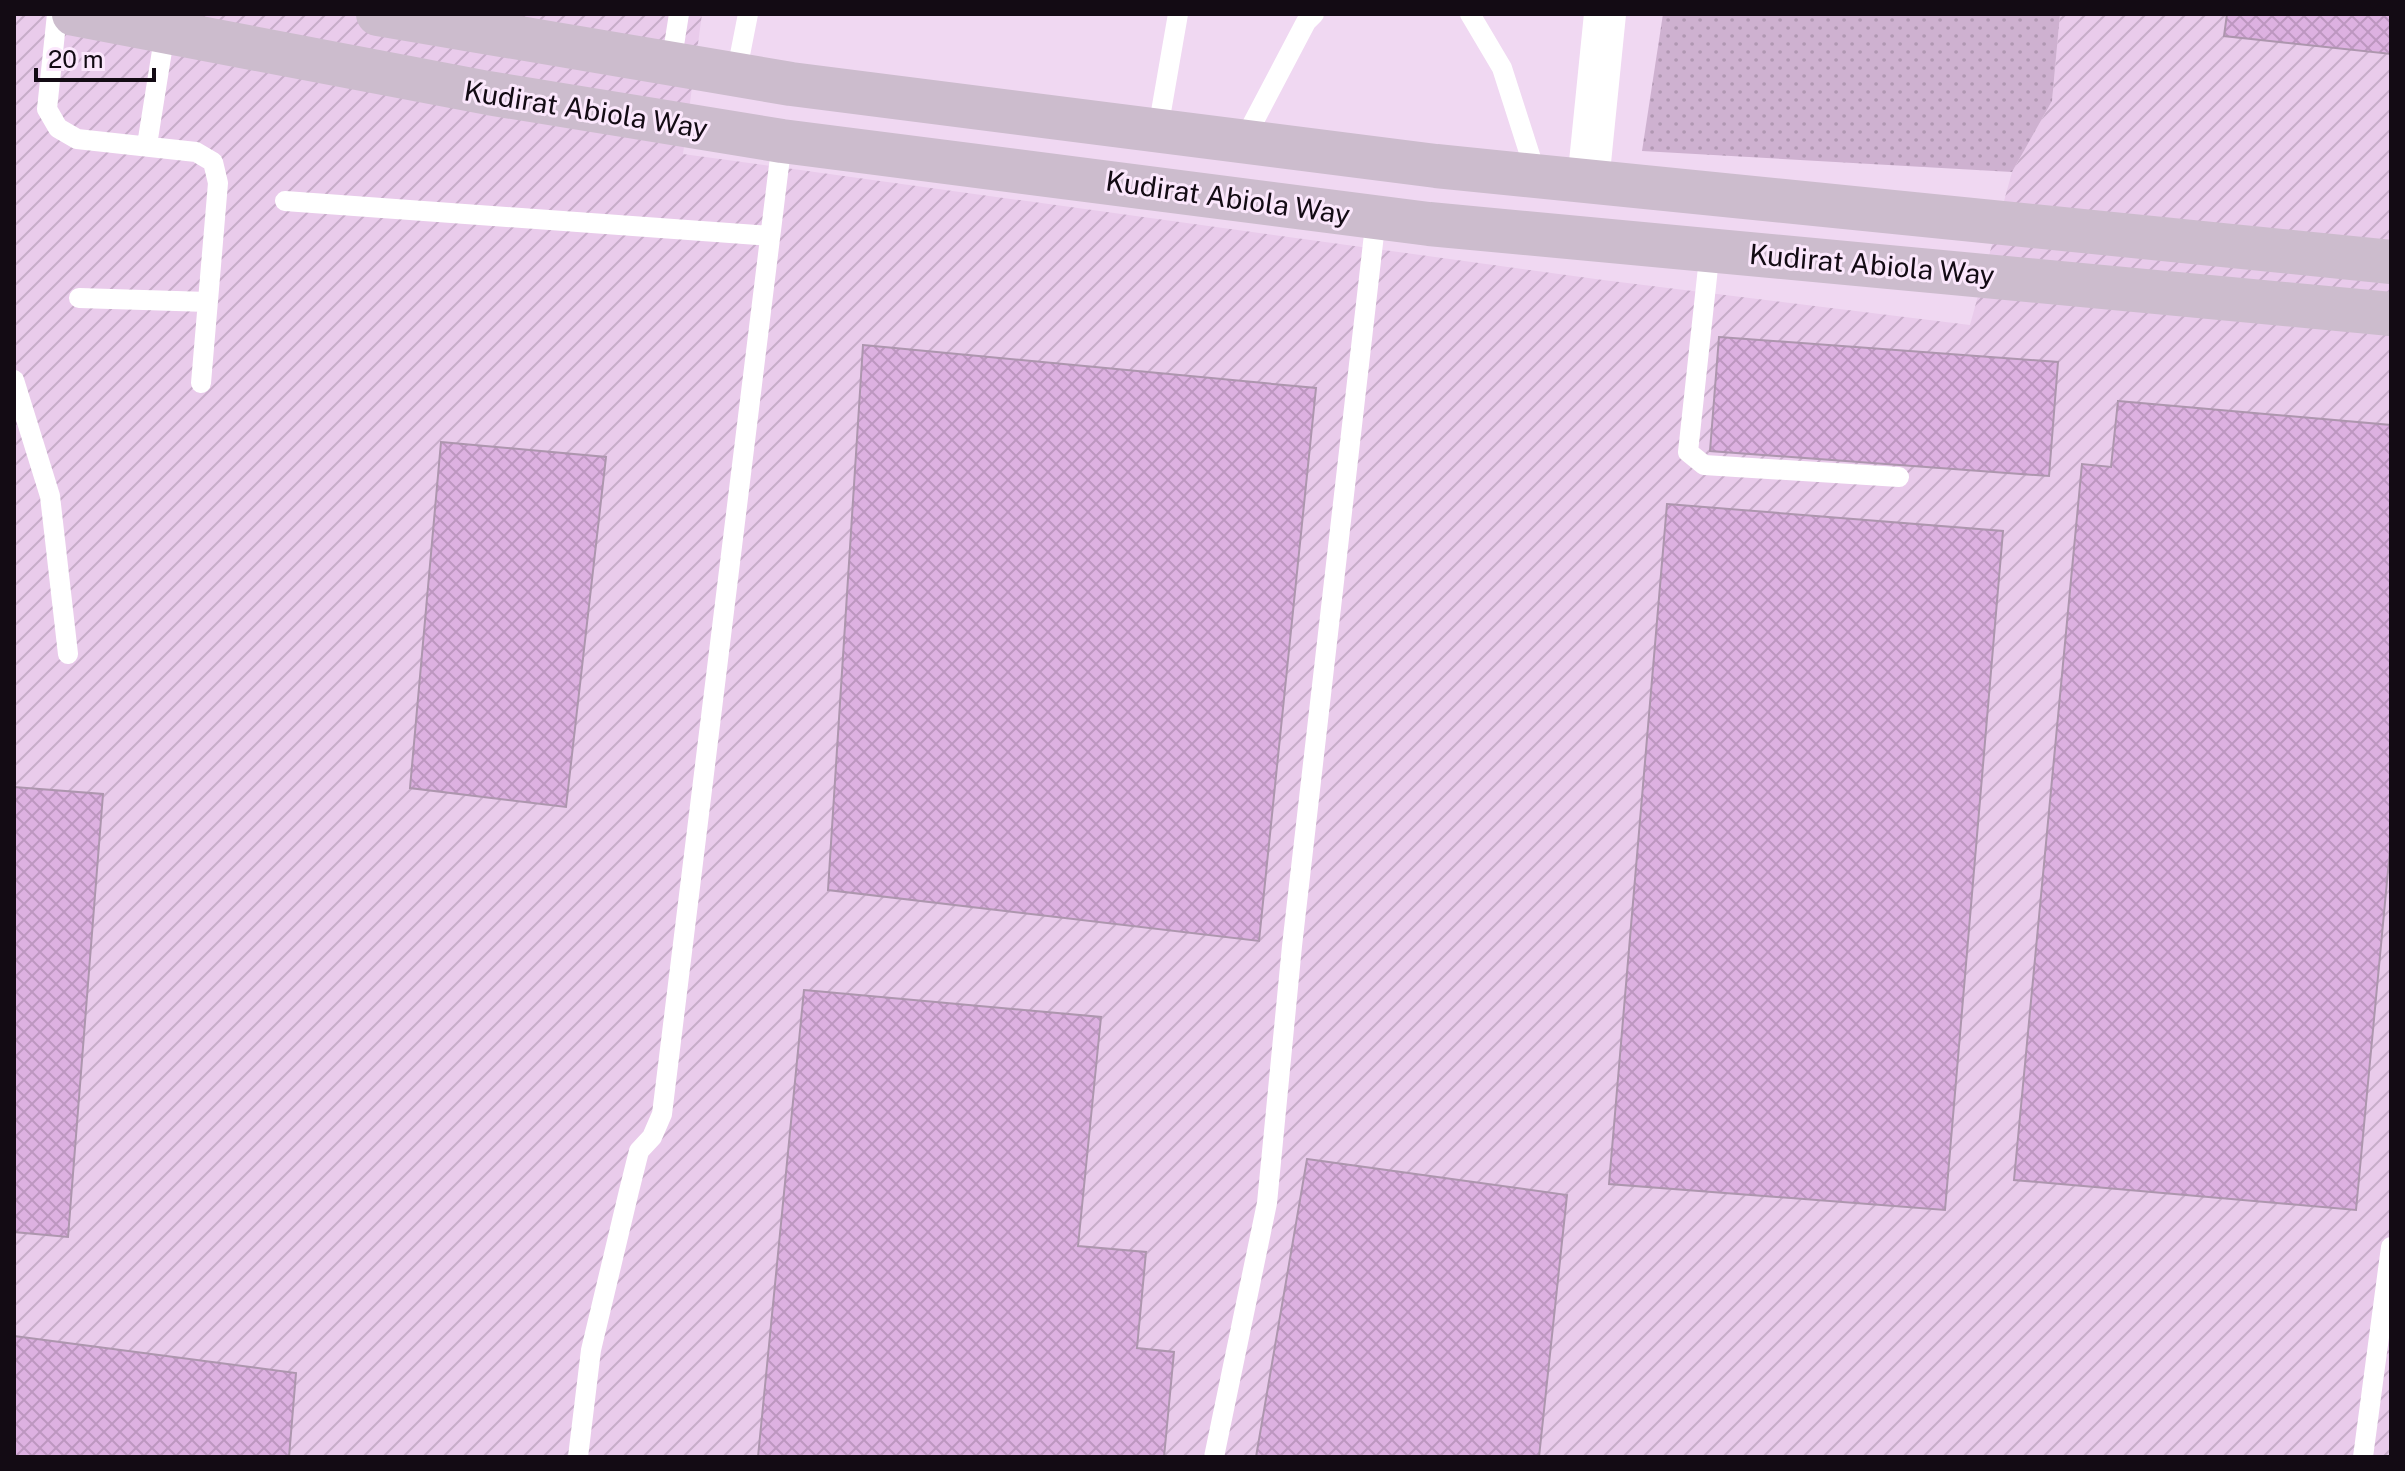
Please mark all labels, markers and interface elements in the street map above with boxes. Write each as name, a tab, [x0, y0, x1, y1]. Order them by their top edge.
scale bar	[36, 32, 154, 82]
text: 20 m	[48, 45, 104, 73]
street label: Kudirat Abiola Way	[462, 73, 710, 145]
street label: Kudirat Abiola Way	[1104, 164, 1352, 230]
street label: Kudirat Abiola Way	[1748, 237, 1996, 291]

